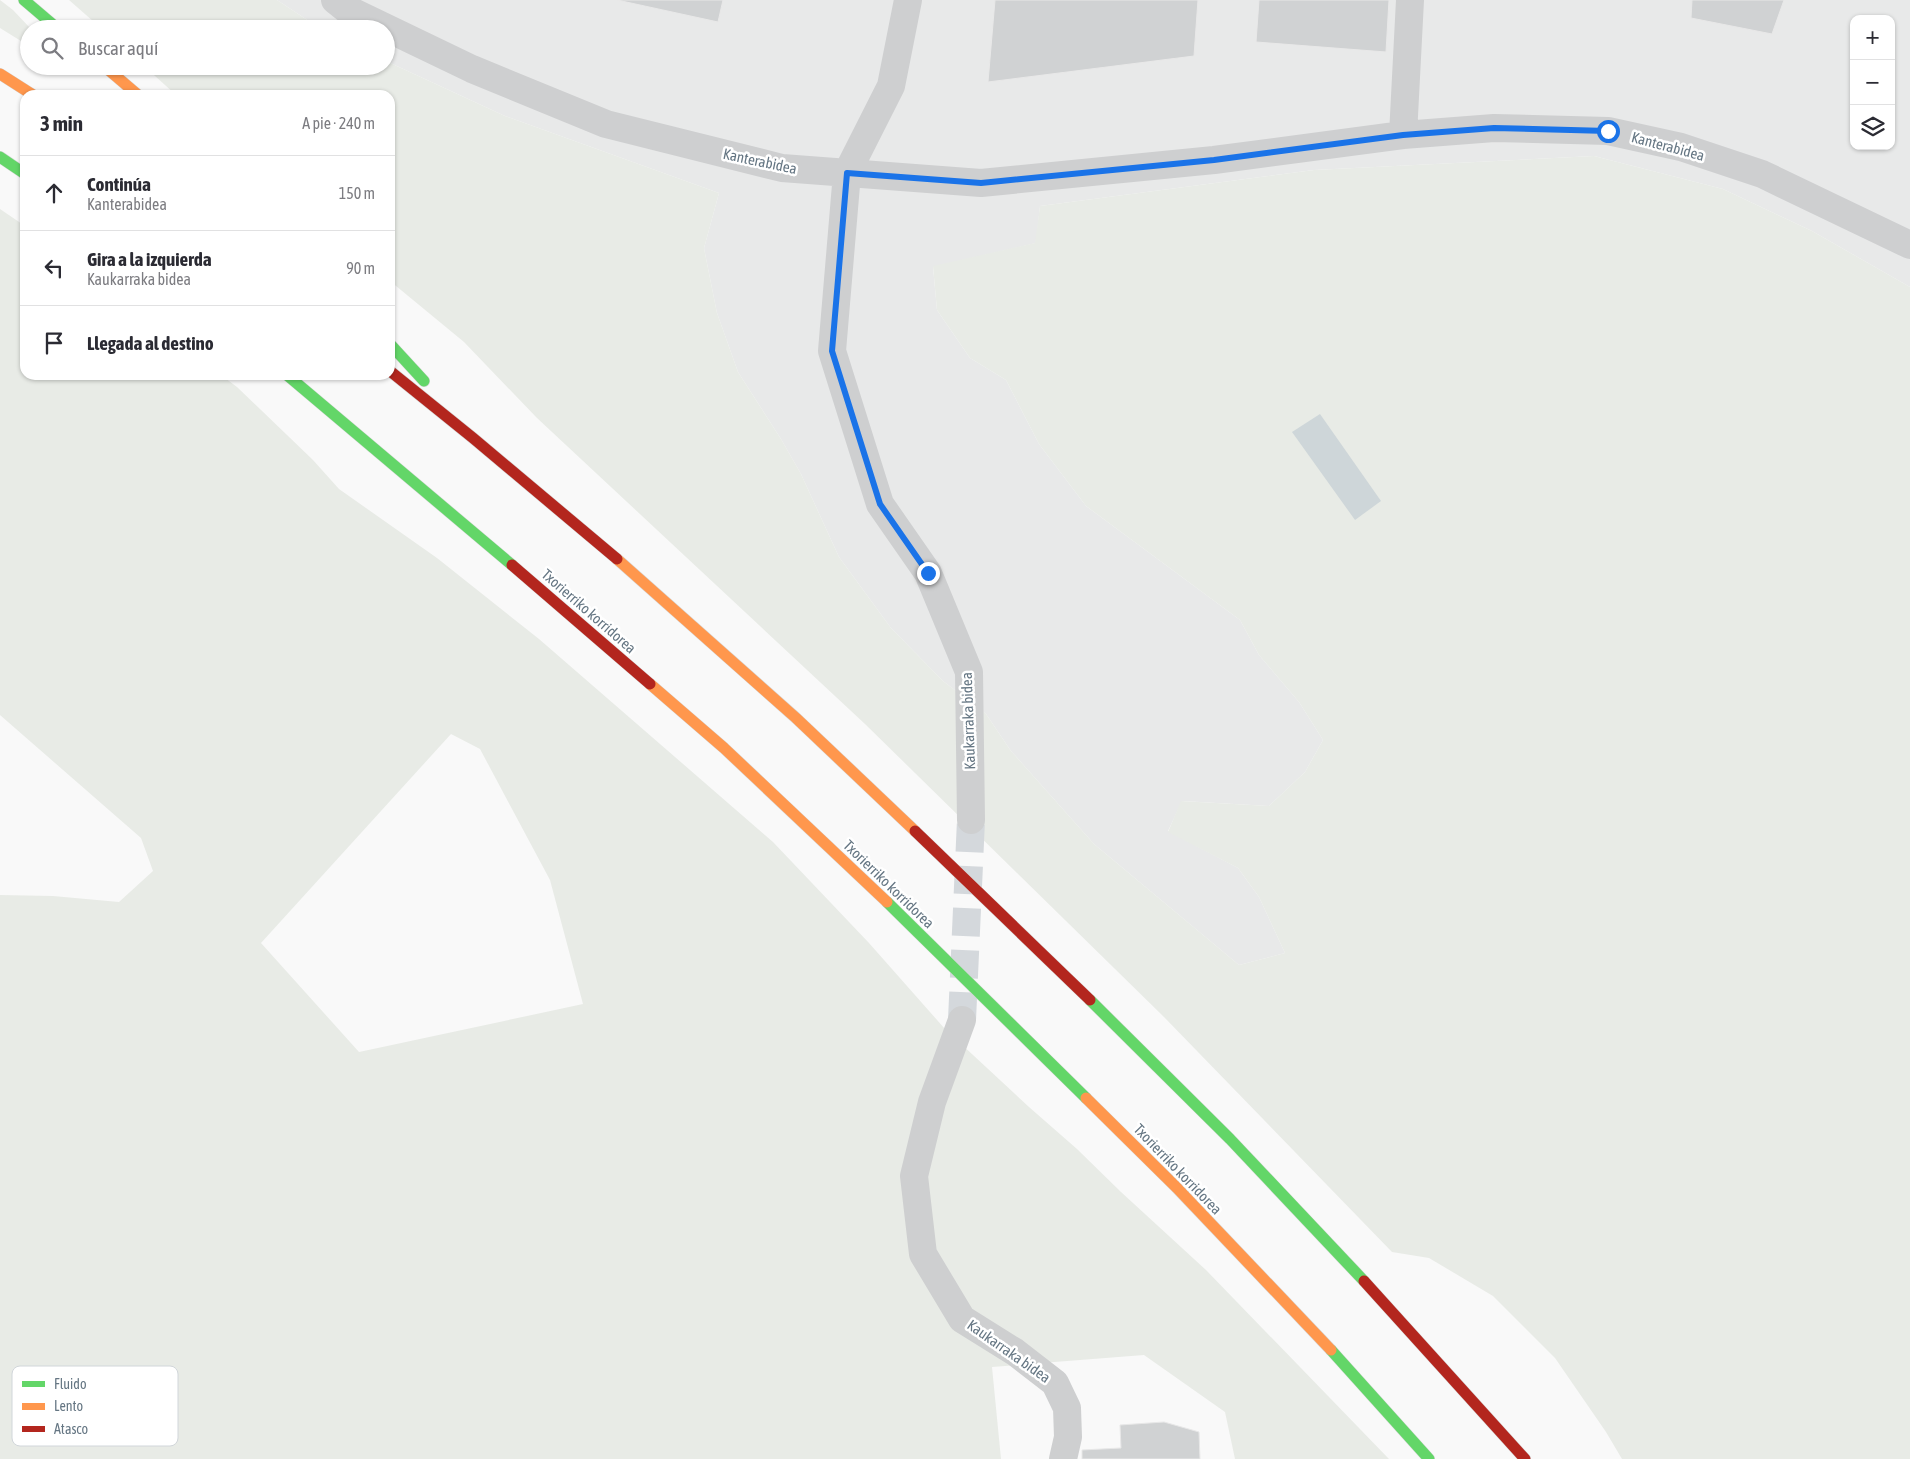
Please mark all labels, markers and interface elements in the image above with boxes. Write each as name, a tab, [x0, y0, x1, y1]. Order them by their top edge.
map controls	[1850, 15, 1895, 150]
button: +	[1850, 15, 1895, 60]
search box	[20, 20, 395, 75]
icon: search	[38, 34, 66, 62]
text: Buscar aquí	[78, 37, 158, 59]
button: −	[1850, 60, 1895, 105]
button: layers	[1850, 105, 1895, 150]
text: 3 min	[40, 111, 83, 135]
text: A pie · 240 m	[302, 114, 375, 132]
route start	[1597, 120, 1620, 143]
street label: Kanterabidea	[1630, 128, 1706, 164]
street label: Kanterabidea	[722, 145, 798, 177]
text: Continúa	[87, 173, 151, 195]
icon: ahead	[40, 179, 68, 207]
text: 150 m	[339, 184, 375, 202]
text: Kanterabidea	[87, 195, 167, 213]
text: Gira a la izquierda	[87, 248, 212, 270]
icon: left	[40, 254, 68, 282]
text: 90 m	[346, 259, 375, 277]
text: Kaukarraka bidea	[87, 270, 191, 288]
icon: arrive	[40, 329, 68, 357]
text: Llegada al destino	[87, 332, 214, 354]
route end	[917, 562, 940, 585]
street label: Txorierriko korridorea	[538, 566, 640, 656]
street label: Kaukarraka bidea	[958, 672, 978, 770]
street label: Txorierriko korridorea	[840, 837, 938, 931]
street label: Txorierriko korridorea	[1131, 1120, 1225, 1218]
street label: Kaukarraka bidea	[964, 1316, 1054, 1386]
legend	[12, 1366, 178, 1446]
text: Fluido	[54, 1376, 87, 1392]
text: Lento	[54, 1398, 83, 1414]
text: Atasco	[54, 1421, 88, 1437]

